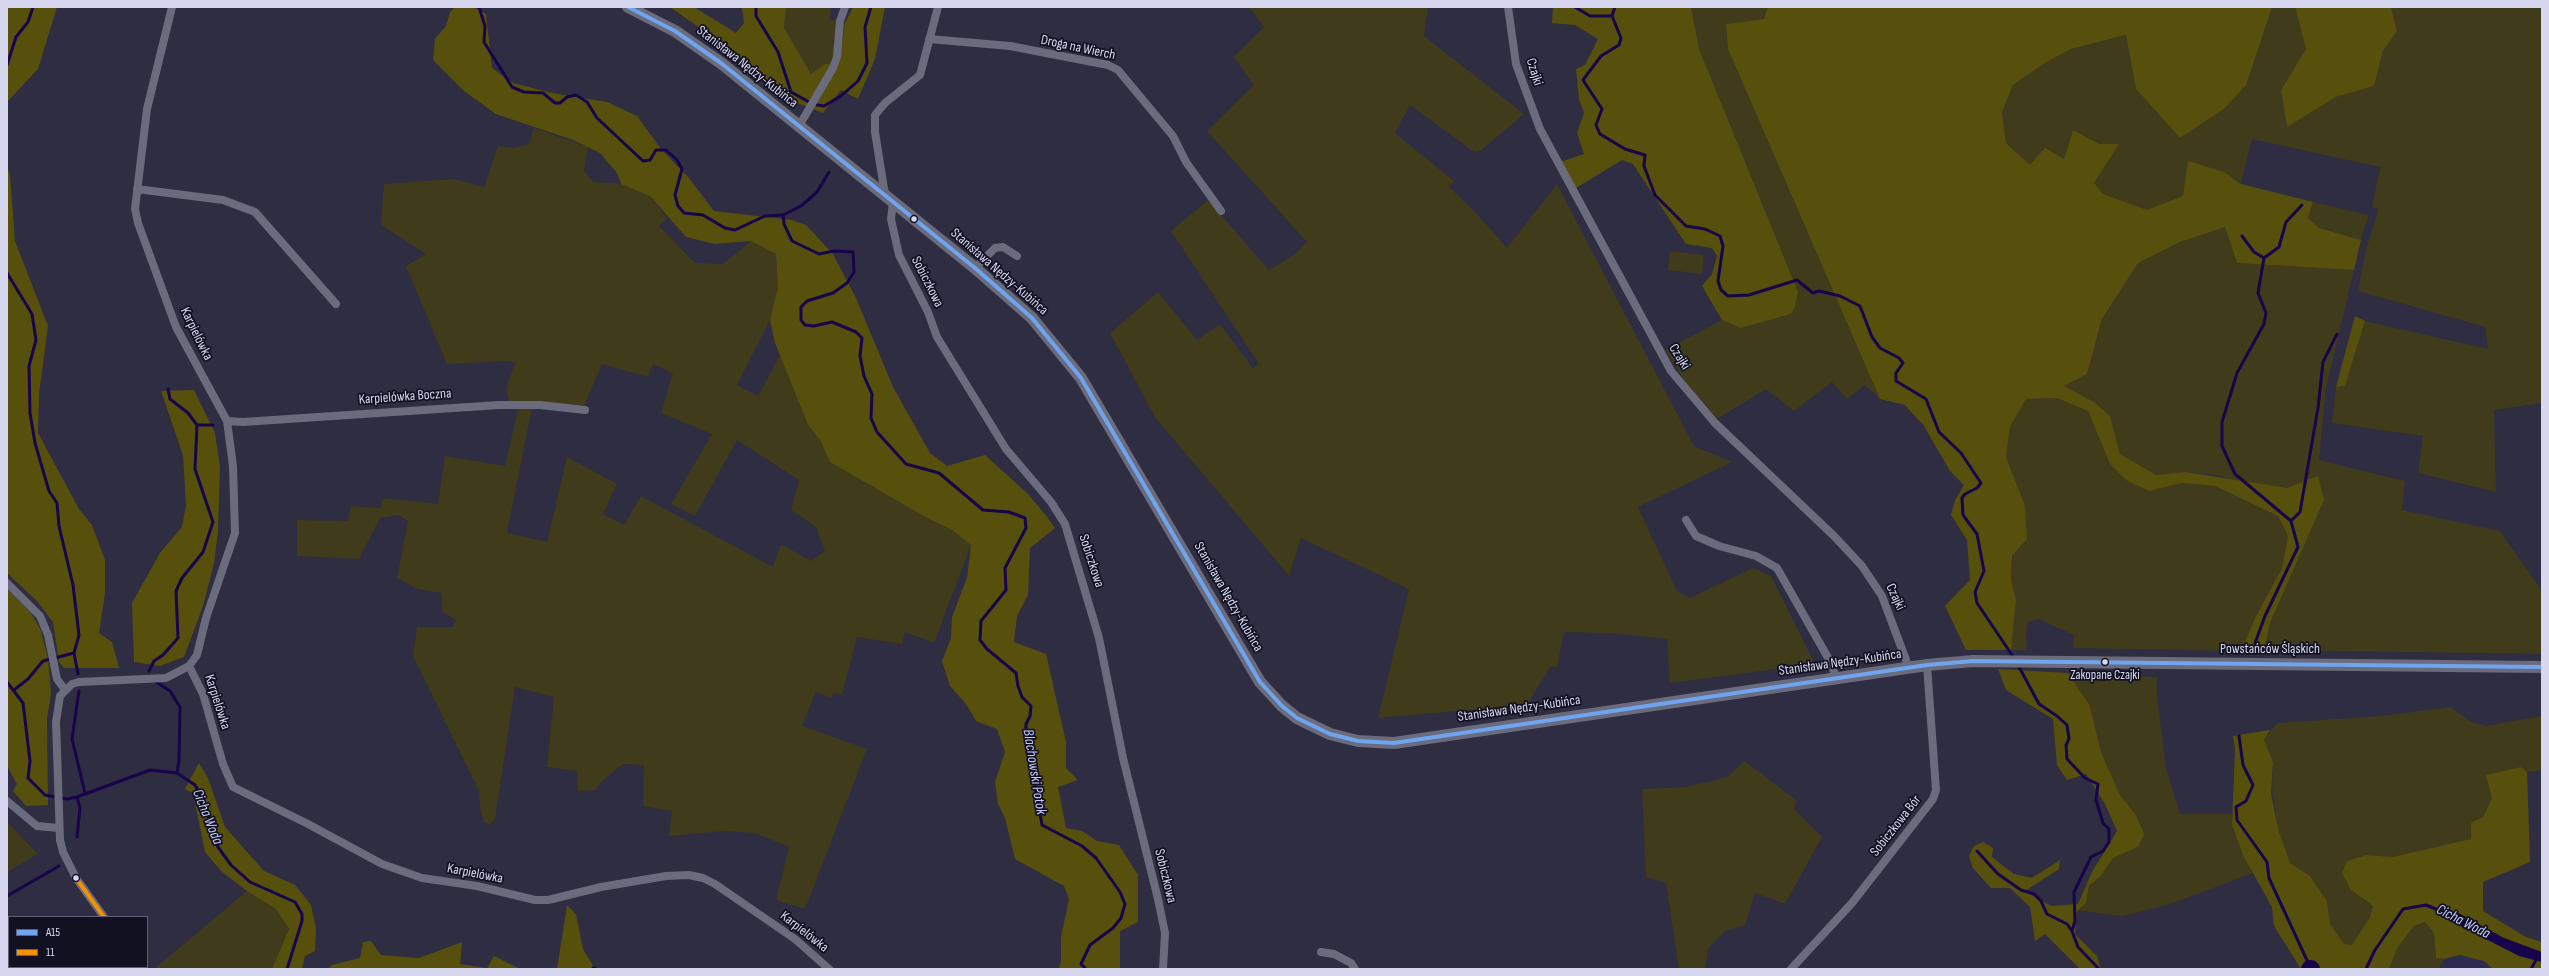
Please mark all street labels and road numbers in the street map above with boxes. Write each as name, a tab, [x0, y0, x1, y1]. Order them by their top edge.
street label: Stanisława Nędzy-Kubińca	[693, 22, 801, 112]
street label: Droga na Wierch	[1039, 32, 1117, 64]
street label: Czajki	[1522, 56, 1546, 88]
street label: Stanisława Nędzy-Kubińca	[947, 225, 1051, 319]
street label: Sobiczkowa	[907, 254, 947, 310]
street label: Karpielówka	[176, 305, 216, 363]
street label: Czajki	[1665, 341, 1693, 373]
street label: Karpielówka Boczna	[358, 385, 452, 409]
street label: Sobiczkowa	[1075, 532, 1107, 590]
street label: Stanisława Nędzy-Kubińca	[1190, 539, 1266, 655]
street label: Czajki	[1882, 581, 1908, 613]
street label: Powstańców Śląskich	[2220, 641, 2320, 657]
street label: Stanisława Nędzy-Kubińca	[1778, 646, 1902, 680]
street label: Karpielówka	[200, 672, 234, 732]
street label: Stanisława Nędzy-Kubińca	[1457, 692, 1581, 726]
street label: Sobiczkowa Bór	[1867, 792, 1925, 860]
street label: Sobiczkowa	[1150, 847, 1180, 905]
street label: Karpielówka	[446, 860, 504, 888]
street label: Karpielówka	[777, 908, 831, 956]

